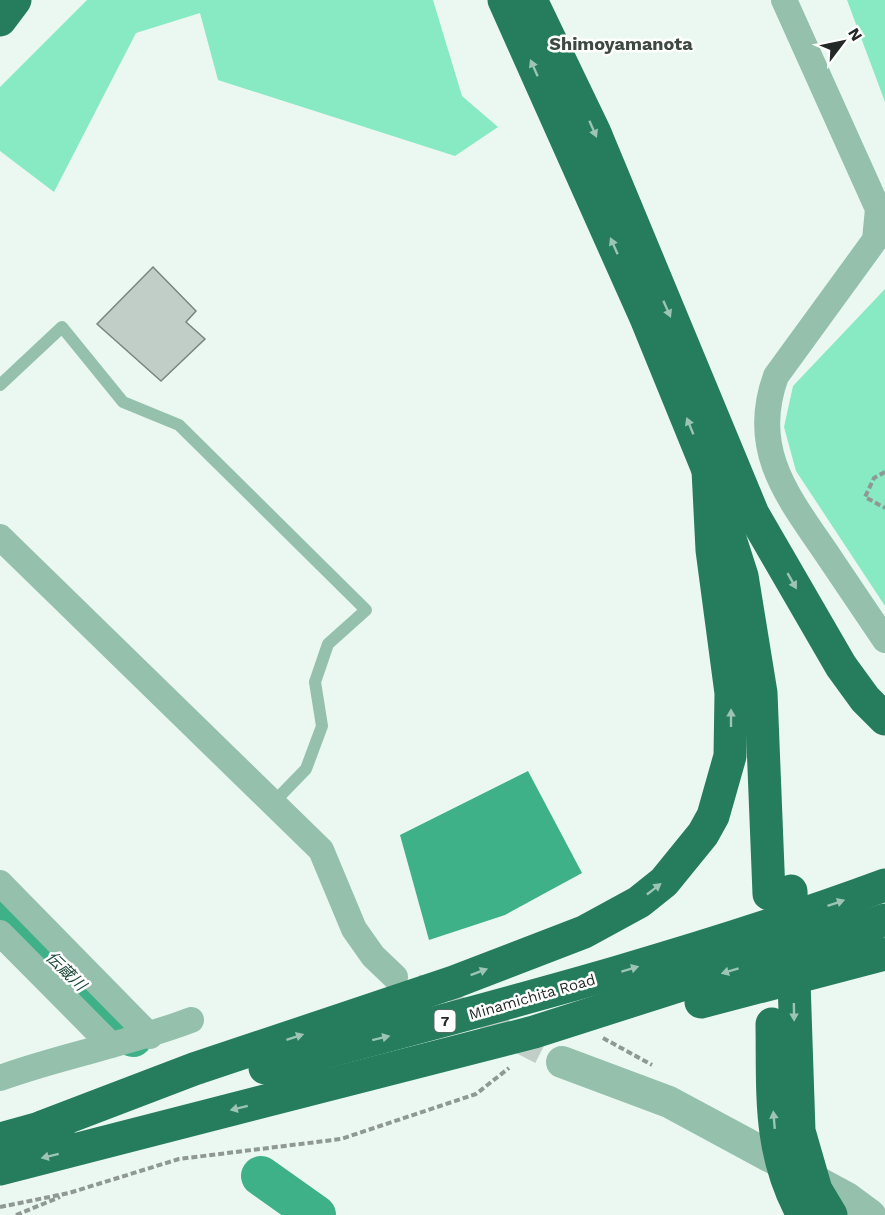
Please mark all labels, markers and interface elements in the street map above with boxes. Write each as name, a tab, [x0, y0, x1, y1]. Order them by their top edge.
north arrow	[813, 12, 873, 72]
text: N	[844, 24, 866, 44]
district label: Shimoyamanota	[549, 33, 693, 54]
one-way arrow	[530, 60, 539, 77]
one-way arrow	[588, 120, 598, 138]
one-way arrow	[610, 238, 619, 255]
one-way arrow	[662, 300, 672, 318]
one-way arrow	[685, 417, 694, 435]
one-way arrow	[787, 573, 797, 590]
one-way arrow	[726, 709, 736, 728]
one-way arrow	[647, 884, 662, 896]
one-way arrow	[827, 897, 845, 907]
water label: 伝蔵川	[42, 947, 91, 996]
one-way arrow	[621, 964, 639, 973]
one-way arrow	[470, 967, 488, 977]
one-way arrow	[720, 967, 738, 976]
street label: Minamichita Road	[467, 970, 597, 1024]
one-way arrow	[790, 1003, 799, 1022]
road number: 7	[434, 1010, 456, 1032]
one-way arrow	[286, 1032, 304, 1041]
one-way arrow	[372, 1032, 391, 1042]
one-way arrow	[229, 1104, 248, 1114]
one-way arrow	[769, 1110, 779, 1129]
one-way arrow	[40, 1152, 59, 1162]

